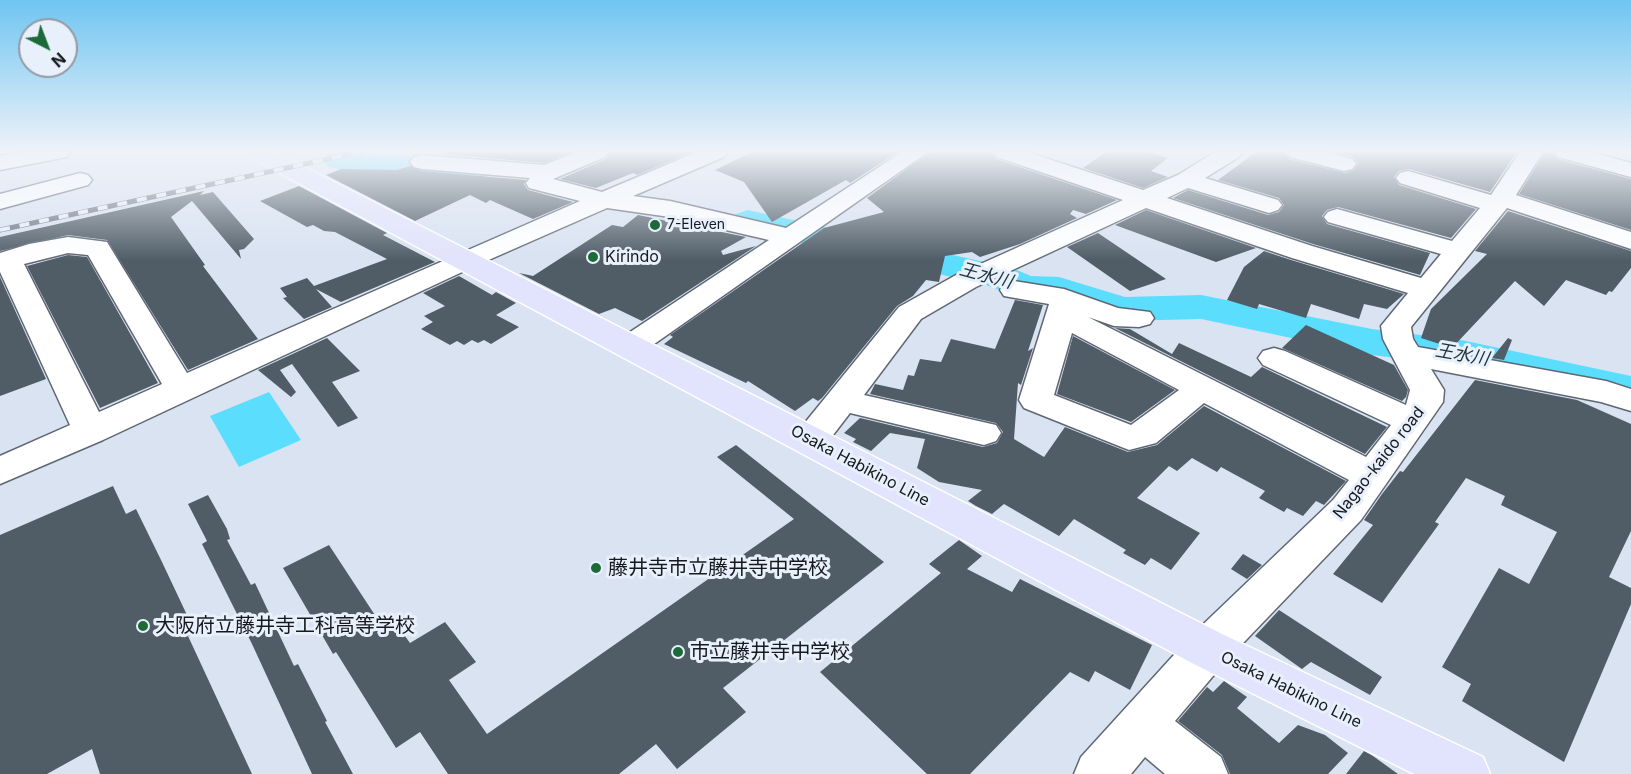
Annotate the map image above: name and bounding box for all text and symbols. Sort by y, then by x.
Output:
north arrow [18,18,78,78]
text: N [47,48,70,71]
place label: 7-Eleven [667,217,725,233]
marker: 7-Eleven [648,218,662,232]
place label: Kirindo [605,247,659,267]
marker: Kirindo [586,250,600,264]
water label: 王水川 [957,259,1015,293]
water label: 王水川 [1434,340,1490,370]
street label: Nagao-kaido road [1329,403,1429,523]
street label: Osaka Habikino Line [787,421,933,511]
place label: 藤井寺市立藤井寺中学校 [608,556,828,580]
marker: 藤井寺市立藤井寺中学校 [589,561,603,575]
place label: 大阪府立藤井寺工科高等学校 [155,614,415,638]
marker: 大阪府立藤井寺工科高等学校 [136,619,150,633]
place label: 市立藤井寺中学校 [690,640,850,664]
marker: 市立藤井寺中学校 [671,645,685,659]
street label: Osaka Habikino Line [1217,648,1365,732]

